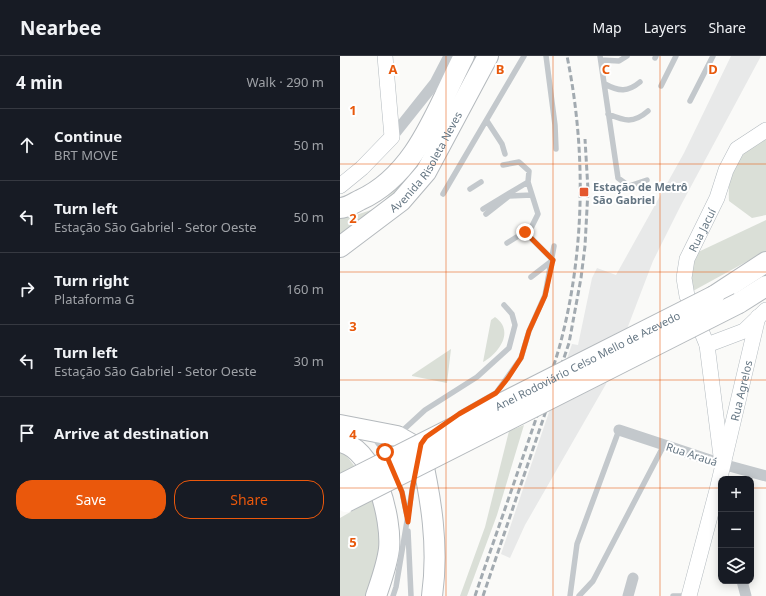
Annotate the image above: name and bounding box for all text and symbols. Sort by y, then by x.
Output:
text: Nearbee [20,15,101,41]
text: Map [593,18,622,37]
text: Layers [644,18,686,37]
text: Share [708,18,746,37]
text: A [389,60,398,78]
text: B [496,60,504,78]
text: C [602,60,610,78]
text: D [708,60,718,78]
text: 4 min [16,71,63,94]
text: Walk · 290 m [246,73,324,91]
text: 1 [349,101,357,119]
street label: Avenida Risoleta Neves [386,108,465,215]
text: Continue [54,126,122,146]
icon: ahead [16,134,38,156]
text: 50 m [294,136,324,154]
text: BRT MOVE [54,146,118,164]
place label: Estação de Metrô São Gabriel [593,179,688,207]
marker: Estação de Metrô São Gabriel [578,186,590,198]
text: Turn left [54,198,118,218]
street label: Rua Jacuí [684,204,719,254]
icon: left [16,206,38,228]
text: 50 m [294,208,324,226]
text: 2 [349,209,357,227]
text: Estação São Gabriel - Setor Oeste [54,218,257,236]
route end [516,223,534,241]
text: Turn right [54,270,129,290]
icon: right [16,278,38,300]
text: 160 m [286,280,324,298]
text: Plataforma G [54,290,135,308]
street label: Anel Rodoviário Celso Mello de Azevedo [492,307,683,413]
text: 3 [349,317,357,335]
text: Turn left [54,342,118,362]
icon: left [16,350,38,372]
text: 30 m [294,352,324,370]
street label: Rua Agrelos [726,359,755,422]
text: Estação São Gabriel - Setor Oeste [54,362,257,380]
icon: arrive [16,422,38,444]
text: Arrive at destination [54,423,209,443]
text: 4 [349,425,357,443]
street label: Rua Arauá [664,439,720,469]
route start [376,443,394,461]
map controls [718,476,754,584]
button: + [718,476,754,512]
button: Save [16,480,166,519]
button: Share [174,480,324,519]
button: − [718,512,754,548]
text: 5 [349,533,357,551]
button: layers [718,548,754,584]

